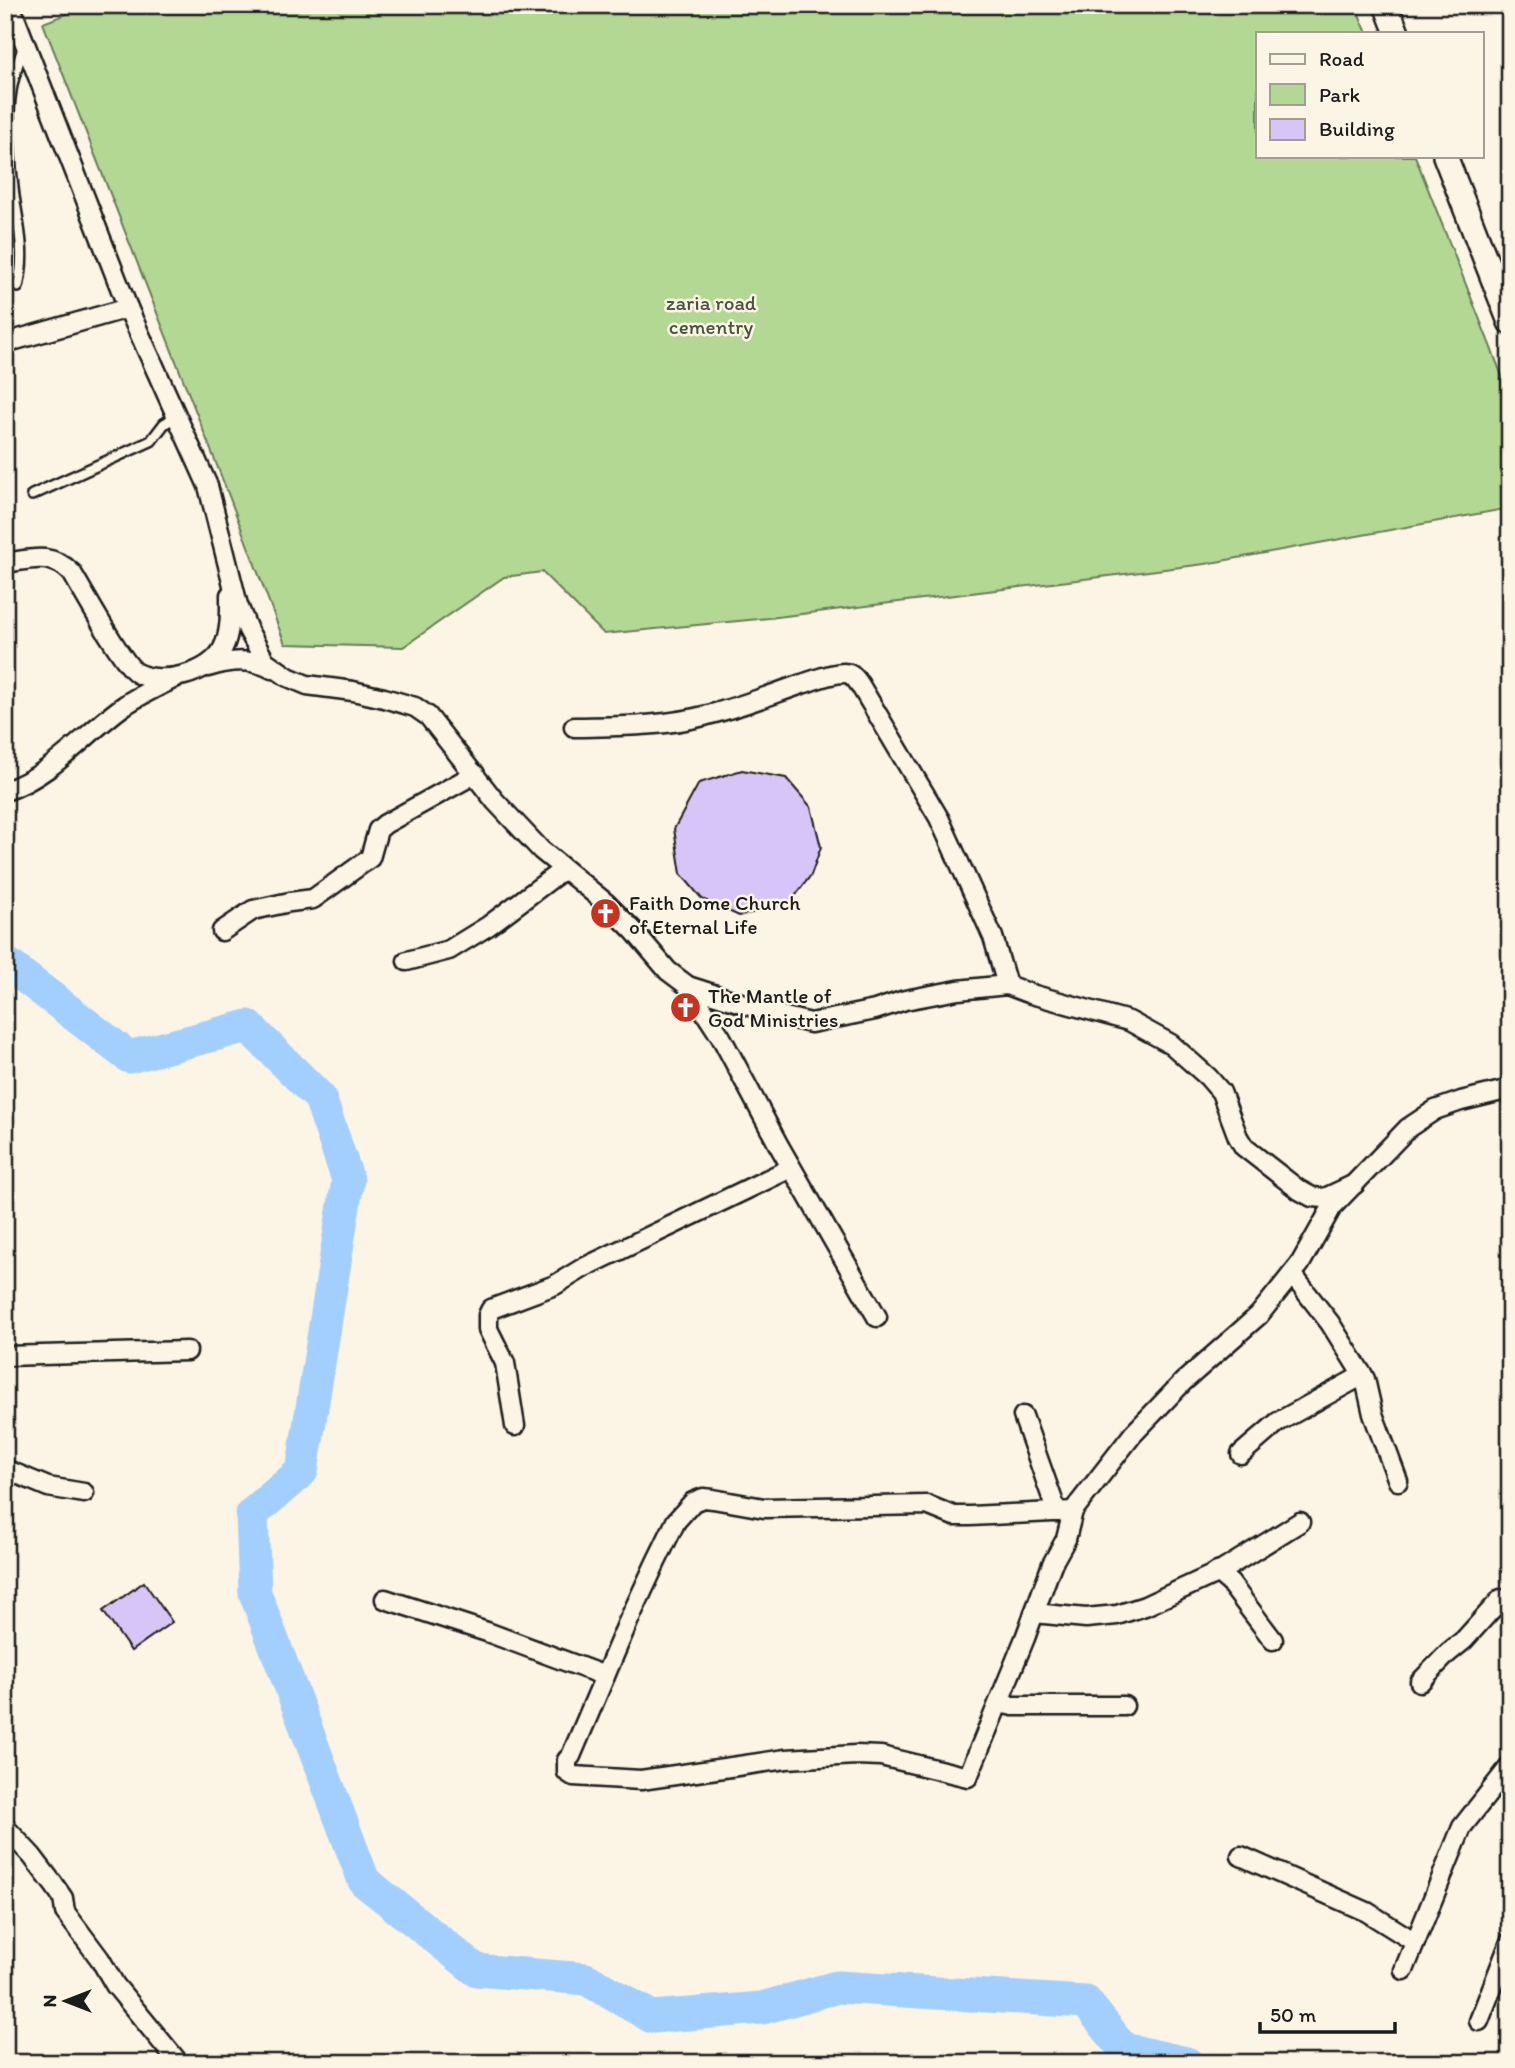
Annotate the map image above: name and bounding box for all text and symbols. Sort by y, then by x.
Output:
legend [1256,32,1484,158]
text: Road [1319,46,1365,71]
text: Park [1319,82,1361,107]
text: Building [1319,116,1395,141]
park label: zaria road cementry [666,290,757,339]
place label: Faith Dome Church of Eternal Life [629,890,801,939]
church icon: Faith Dome Church of Eternal Life [589,897,623,931]
place label: The Mantle of God Ministries [708,983,838,1032]
church icon: The Mantle of God Ministries [668,990,702,1024]
north arrow [32,1966,102,2036]
scale bar [1260,1991,1394,2035]
text: N [38,1995,61,2007]
text: 50 m [1270,2002,1317,2027]

